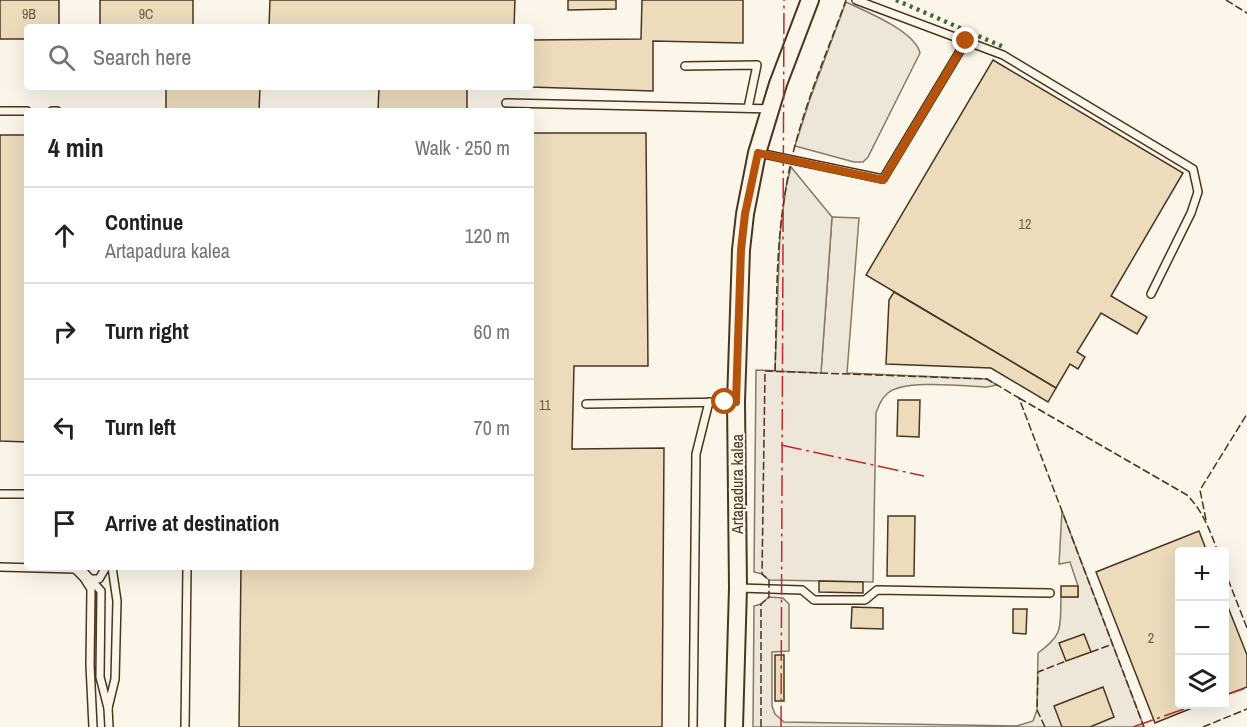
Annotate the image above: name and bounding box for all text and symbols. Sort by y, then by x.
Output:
house number: 9B [22,5,36,23]
house number: 9C [139,5,153,23]
search box [24,24,534,90]
route end [952,27,978,53]
icon: search [45,41,78,74]
text: Search here [93,42,191,72]
text: 4 min [48,130,104,165]
text: Walk · 250 m [415,134,510,161]
text: Continue [105,207,183,237]
house number: 12 [1019,215,1031,233]
icon: ahead [48,219,81,252]
text: 120 m [464,222,510,249]
text: Artapadura kalea [105,237,230,264]
icon: right [48,315,81,348]
text: Turn right [105,316,189,346]
text: 60 m [474,318,510,345]
route start [711,388,737,414]
house number: 11 [539,396,552,414]
icon: left [48,411,81,444]
text: Turn left [105,412,176,442]
text: 70 m [474,414,510,441]
street label: Artapadura kalea [726,433,748,535]
icon: arrive [48,507,81,540]
text: Arrive at destination [105,508,279,538]
map controls [1175,547,1229,709]
button: + [1175,547,1229,601]
button: − [1175,601,1229,655]
house number: 2 [1148,629,1154,647]
button: layers [1175,655,1229,709]

